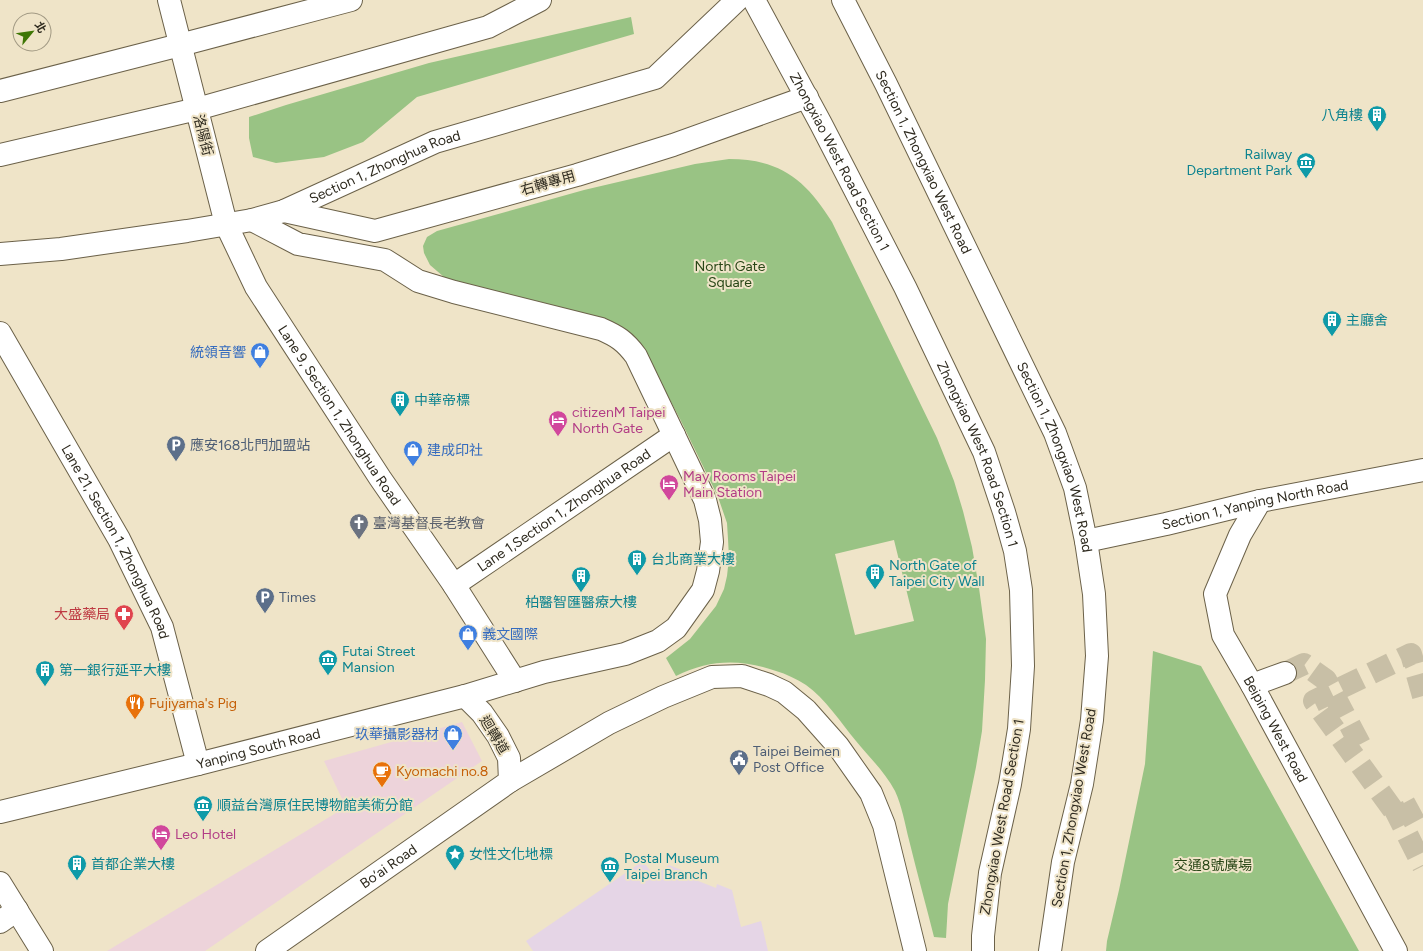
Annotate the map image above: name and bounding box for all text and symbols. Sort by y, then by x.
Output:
north arrow [12,12,52,52]
text: 北 [32,19,49,35]
street label: Section 1, Zhongxiao West Road [872,67,975,257]
street label: Zhongxiao West Road Section 1 [786,70,893,254]
building icon: 八角樓 [1366,104,1388,132]
place label: 八角樓 [1321,107,1363,124]
street label: 洛陽街 [190,113,216,157]
street label: Section 1, Zhonghua Road [306,127,463,207]
place label: Railway Department Park [1187,146,1293,179]
museum icon: Railway Department Park [1295,151,1317,179]
street label: 右轉專用 [519,167,577,199]
park label: North Gate Square [695,258,766,291]
building icon: 主廳舍 [1321,309,1343,337]
place label: 主廳舍 [1346,312,1388,329]
street label: Lane 9, Section 1, Zhonghua Road [275,322,405,508]
shop icon: 統領音響 [249,341,271,369]
place label: 統領音響 [190,344,246,361]
street label: Zhongxiao West Road Section 1 [933,358,1022,549]
street label: Section 1, Zhongxiao West Road [1013,359,1096,553]
building icon: 中華帝標 [389,389,411,417]
place label: 中華帝標 [414,392,470,409]
place label: citizenM Taipei North Gate [572,404,665,437]
hotel icon: citizenM Taipei North Gate [547,409,569,437]
parking icon: 應安168北門加盟站 [165,434,187,462]
place label: 應安168北門加盟站 [190,437,310,454]
shop icon: 建成印社 [402,439,424,467]
street label: Lane 21, Section 1, Zhonghua Road [58,442,173,641]
place label: 建成印社 [427,442,483,459]
street label: Lane 1,Section 1, Zhonghua Road [474,445,654,575]
place label: May Rooms Taipei Main Station [683,468,796,501]
hotel icon: May Rooms Taipei Main Station [658,473,680,501]
street label: Section 1, Yanping North Road [1160,476,1350,533]
church icon: 臺灣基督長老教會 [348,512,370,540]
place label: 臺灣基督長老教會 [373,515,485,532]
building icon: 台北商業大樓 [626,548,648,576]
place label: 台北商業大樓 [651,551,735,568]
place label: North Gate of Taipei City Wall [889,557,985,590]
building icon: North Gate of Taipei City Wall [864,562,886,590]
building icon: 柏醫智匯醫療大樓 [570,565,592,593]
parking icon: Times [254,586,276,614]
place label: Times [279,589,316,606]
place label: 柏醫智匯醫療大樓 [525,594,637,611]
pharmacy icon: 大盛藥局 [113,603,135,631]
place label: 大盛藥局 [54,606,110,623]
shop icon: 義文國際 [457,623,479,651]
place label: 義文國際 [482,626,538,643]
place label: Futai Street Mansion [342,643,416,676]
museum icon: Futai Street Mansion [317,648,339,676]
building icon: 第一銀行延平大樓 [34,659,56,687]
place label: 第一銀行延平大樓 [59,662,171,679]
street label: Beiping West Road [1240,673,1311,785]
restaurant icon: Fujiyama's Pig [124,692,146,720]
place label: Fujiyama's Pig [149,695,237,712]
street label: Section 1, Zhongxiao West Road [1048,707,1100,909]
street label: 迴轉道 [476,713,512,757]
street label: Zhongxiao West Road Section 1 [976,718,1028,916]
shop icon: 玖華攝影器材 [442,723,464,751]
street label: Yanping South Road [195,725,322,773]
place label: 玖華攝影器材 [355,726,439,743]
place label: Taipei Beimen Post Office [753,743,840,776]
public building icon: Taipei Beimen Post Office [728,748,750,776]
cafe icon: Kyomachi no.8 [371,760,393,788]
place label: Kyomachi no.8 [396,763,488,780]
museum icon: 順益台灣原住民博物館美術分館 [192,794,214,822]
place label: 順益台灣原住民博物館美術分館 [217,797,413,814]
hotel icon: Leo Hotel [150,823,172,851]
place label: Leo Hotel [175,826,236,843]
street label: Bo’ai Road [357,840,420,892]
place icon: 女性文化地標 [444,843,466,871]
place label: 女性文化地標 [469,846,553,863]
place label: Postal Museum Taipei Branch [624,850,719,883]
building icon: 首都企業大樓 [66,853,88,881]
museum icon: Postal Museum Taipei Branch [599,855,621,883]
place label: 首都企業大樓 [91,856,175,873]
park label: 交通8號廣場 [1174,857,1252,874]

